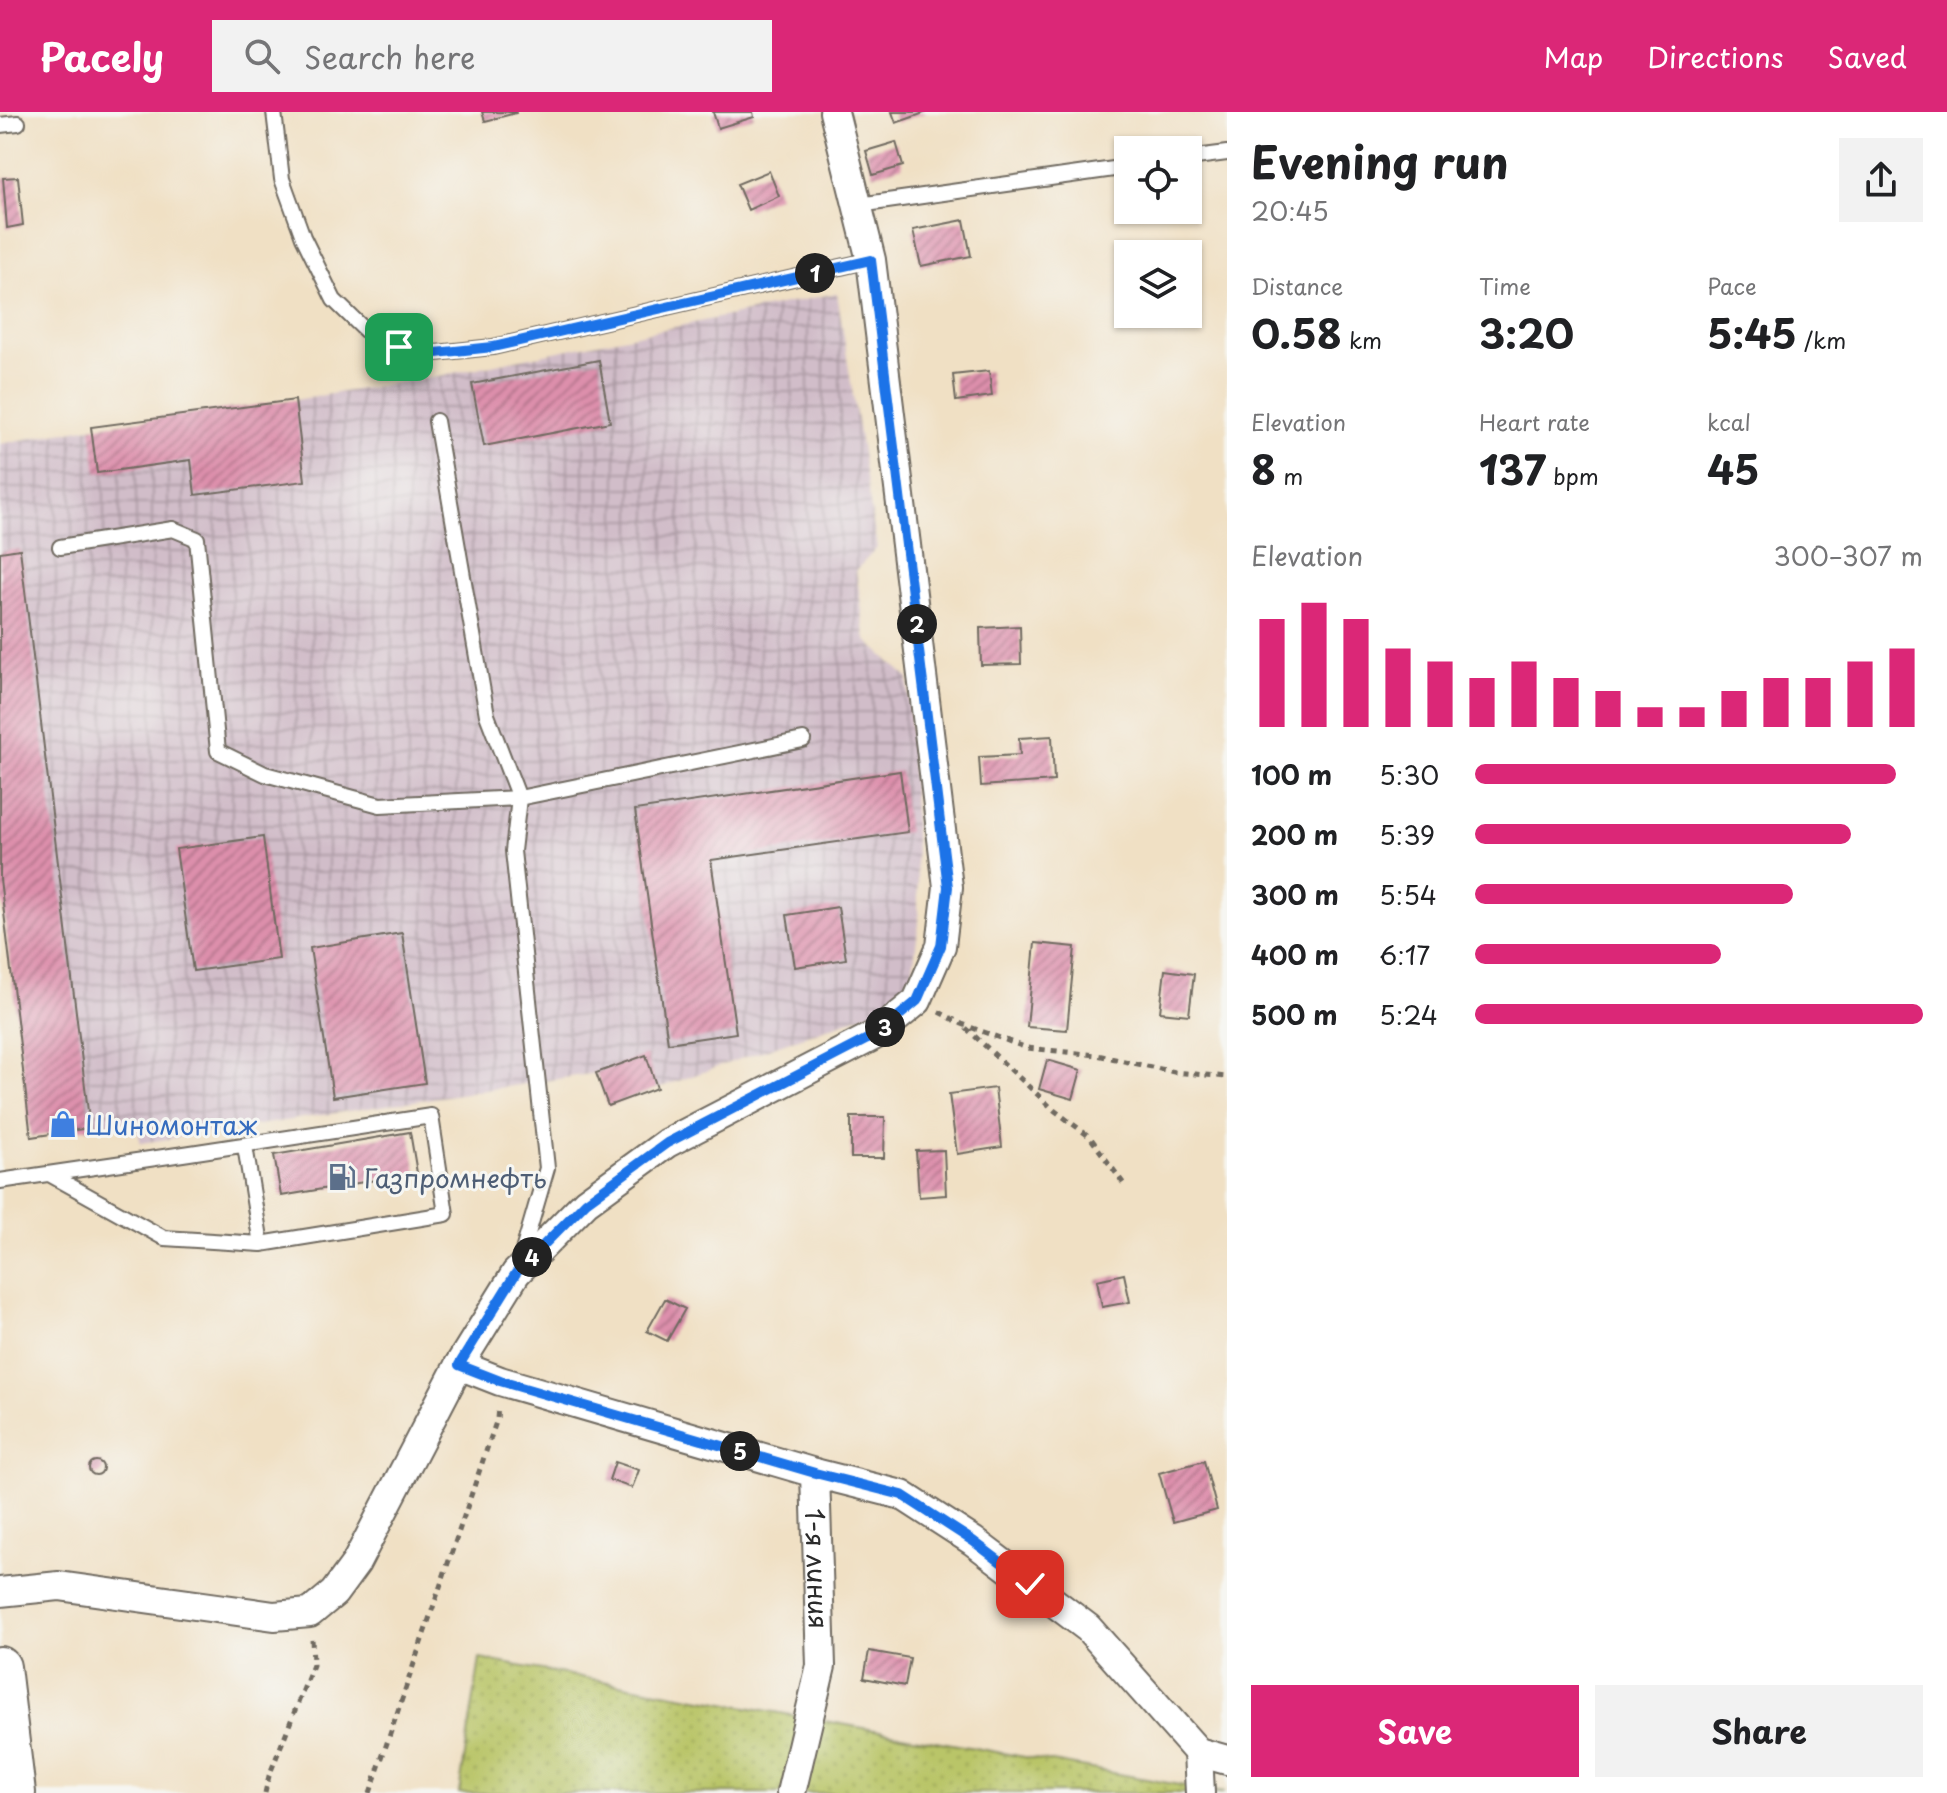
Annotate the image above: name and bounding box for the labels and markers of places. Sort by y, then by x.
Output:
pin: 1 [795,253,835,293]
pin [365,313,433,381]
pin: 2 [897,604,937,644]
pin: 3 [865,1007,905,1047]
place label: Шиномонтаж [85,1105,257,1144]
shop icon: Шиномонтаж [48,1109,78,1139]
place label: Газпромнефть [364,1158,547,1197]
fuel station icon: Газпромнефть [327,1162,357,1192]
pin: 4 [512,1237,552,1277]
pin: 5 [720,1431,760,1471]
pin [996,1550,1064,1618]

